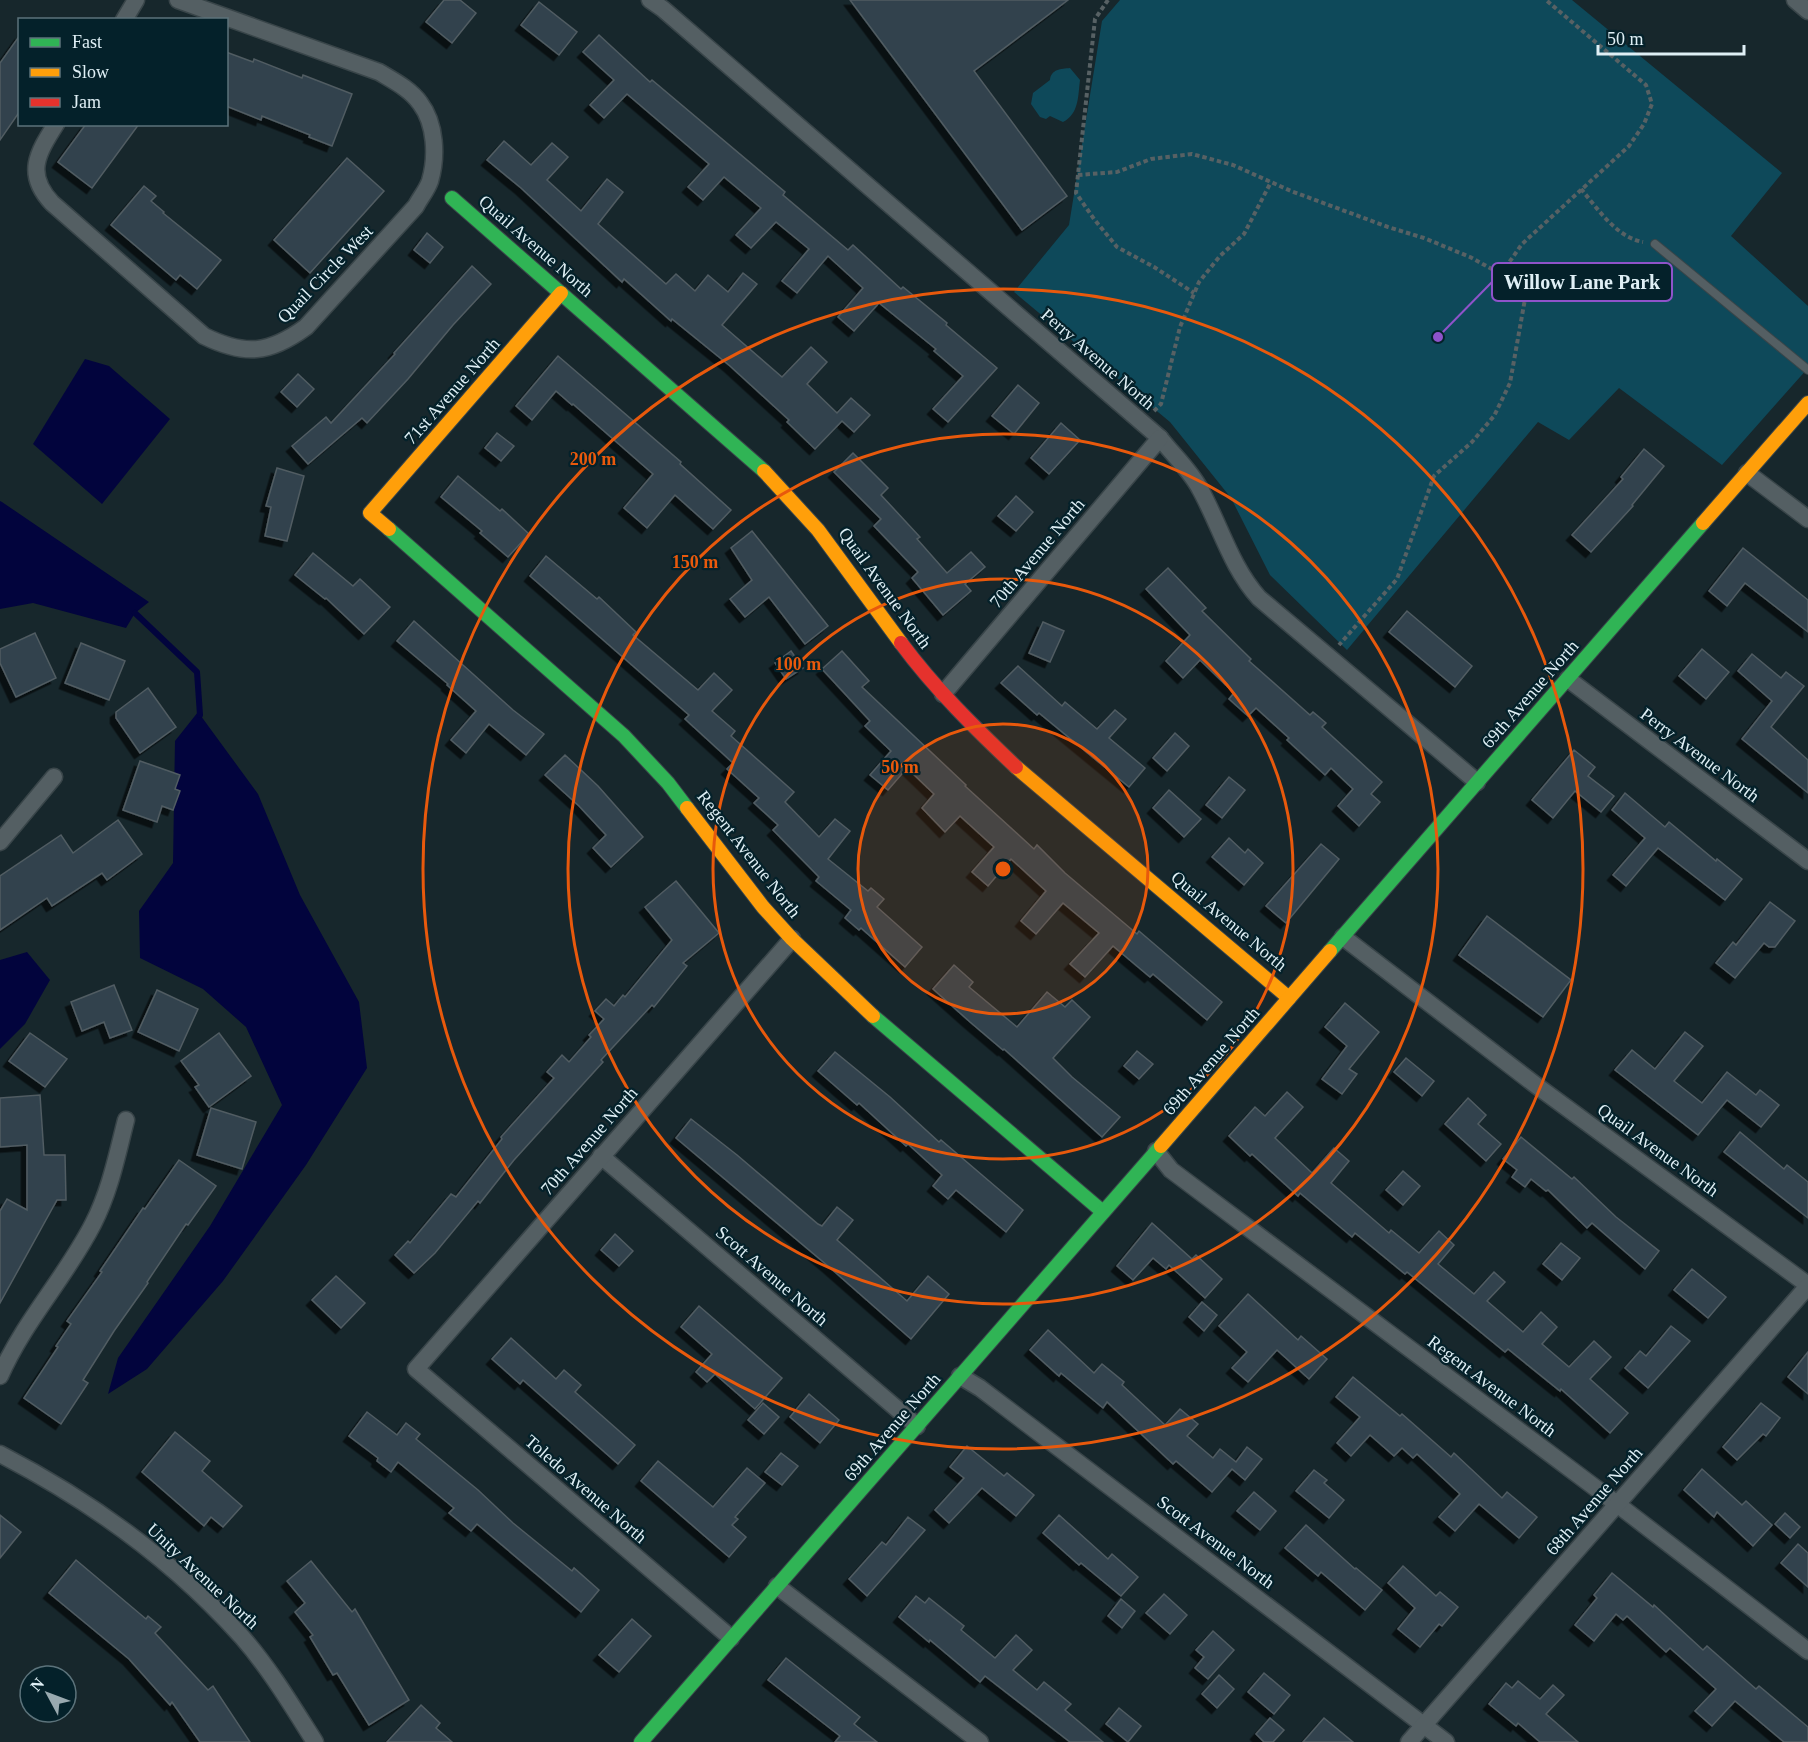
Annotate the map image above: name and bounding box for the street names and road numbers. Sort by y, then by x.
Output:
street label: Quail Avenue North [475,191,597,301]
street label: Quail Circle West [273,221,377,327]
street label: Perry Avenue North [1037,304,1159,414]
street label: 71st Avenue North [400,334,504,448]
street label: 70th Avenue North [985,494,1089,612]
street label: Quail Avenue North [834,524,936,652]
street label: 69th Avenue North [1478,636,1582,752]
street label: Perry Avenue North [1637,704,1763,806]
street label: Regent Avenue North [693,787,805,921]
street label: Quail Avenue North [1167,867,1291,975]
street label: 69th Avenue North [1159,1003,1263,1119]
street label: 70th Avenue North [537,1083,641,1199]
street label: Quail Avenue North [1594,1099,1722,1201]
street label: Scott Avenue North [712,1222,832,1330]
street label: Regent Avenue North [1424,1331,1560,1441]
street label: 69th Avenue North [840,1369,944,1485]
street label: Toledo Avenue North [521,1431,651,1547]
street label: 68th Avenue North [1542,1443,1646,1559]
street label: Scott Avenue North [1153,1491,1279,1593]
street label: Unity Avenue North [143,1519,263,1633]

